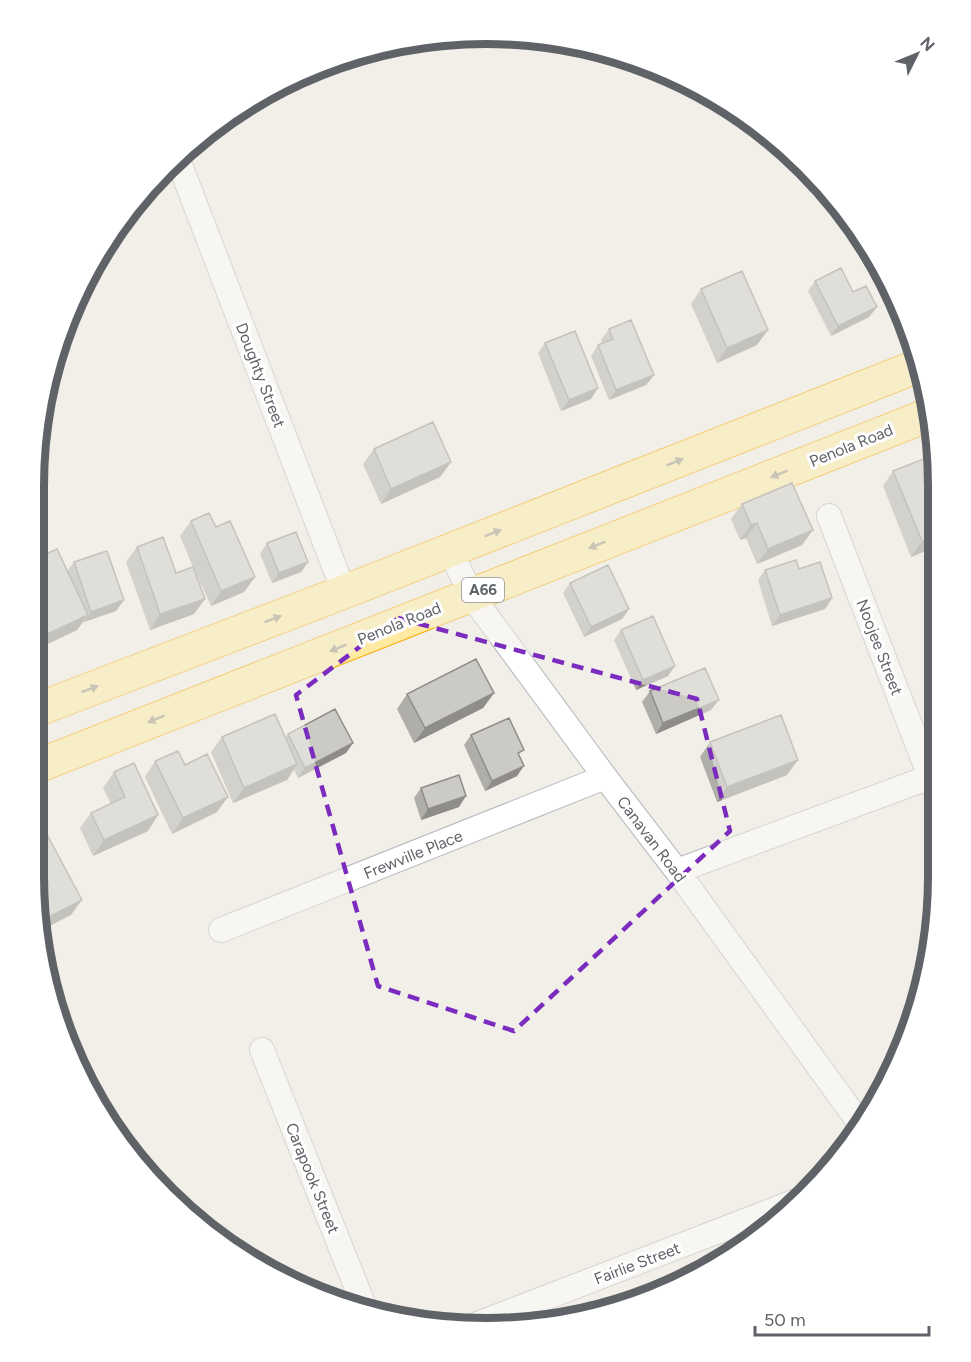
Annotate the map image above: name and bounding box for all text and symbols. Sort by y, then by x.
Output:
north arrow [887,24,947,84]
text: N [916,33,939,55]
street label: Doughty Street [232,320,289,430]
street label: Penola Road [807,420,896,471]
one-way arrow [666,456,684,466]
one-way arrow [769,469,787,479]
one-way arrow [485,528,503,538]
one-way arrow [588,541,606,550]
road number: A66 [462,578,504,602]
street label: Noojee Street [852,596,907,698]
street label: Penola Road [355,598,444,649]
one-way arrow [264,614,282,624]
one-way arrow [328,643,346,653]
one-way arrow [82,684,100,694]
one-way arrow [147,714,165,724]
street label: Canavan Road [613,793,690,886]
street label: Frewville Place [361,826,466,883]
street label: Carapook Street [282,1120,343,1236]
street label: Fairlie Street [591,1238,683,1289]
scale bar [755,1299,929,1337]
text: 50 m [764,1309,806,1331]

